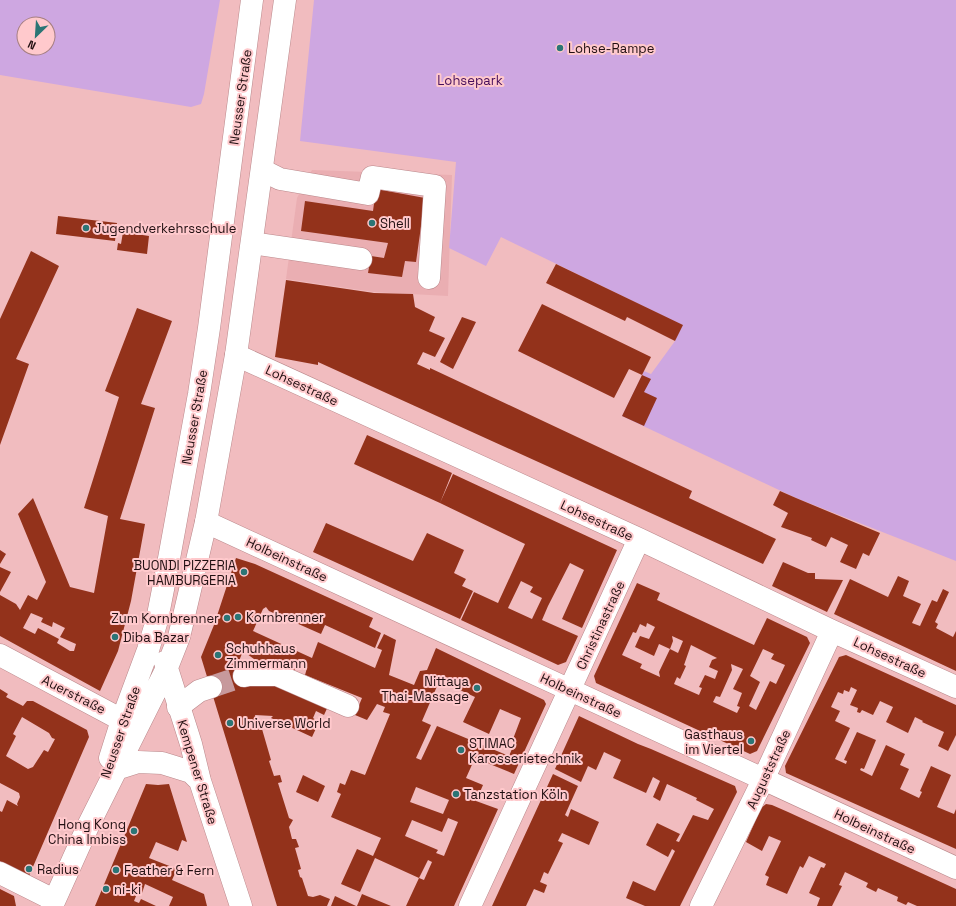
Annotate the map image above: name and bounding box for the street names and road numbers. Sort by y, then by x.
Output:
street label: Neusser Straße [225,48,256,146]
street label: Lohsestraße [263,361,341,410]
street label: Neusser Straße [178,368,211,466]
street label: Lohsestraße [558,496,636,545]
street label: Holbeinstraße [243,533,330,586]
street label: Christinastraße [572,578,629,672]
street label: Lohsestraße [851,633,929,682]
street label: Holbeinstraße [537,669,624,722]
street label: Auerstraße [39,671,109,718]
street label: Neusser Straße [97,684,144,780]
street label: Kempener Straße [174,718,222,827]
street label: Auguststraße [743,727,794,812]
street label: Holbeinstraße [831,805,918,858]

